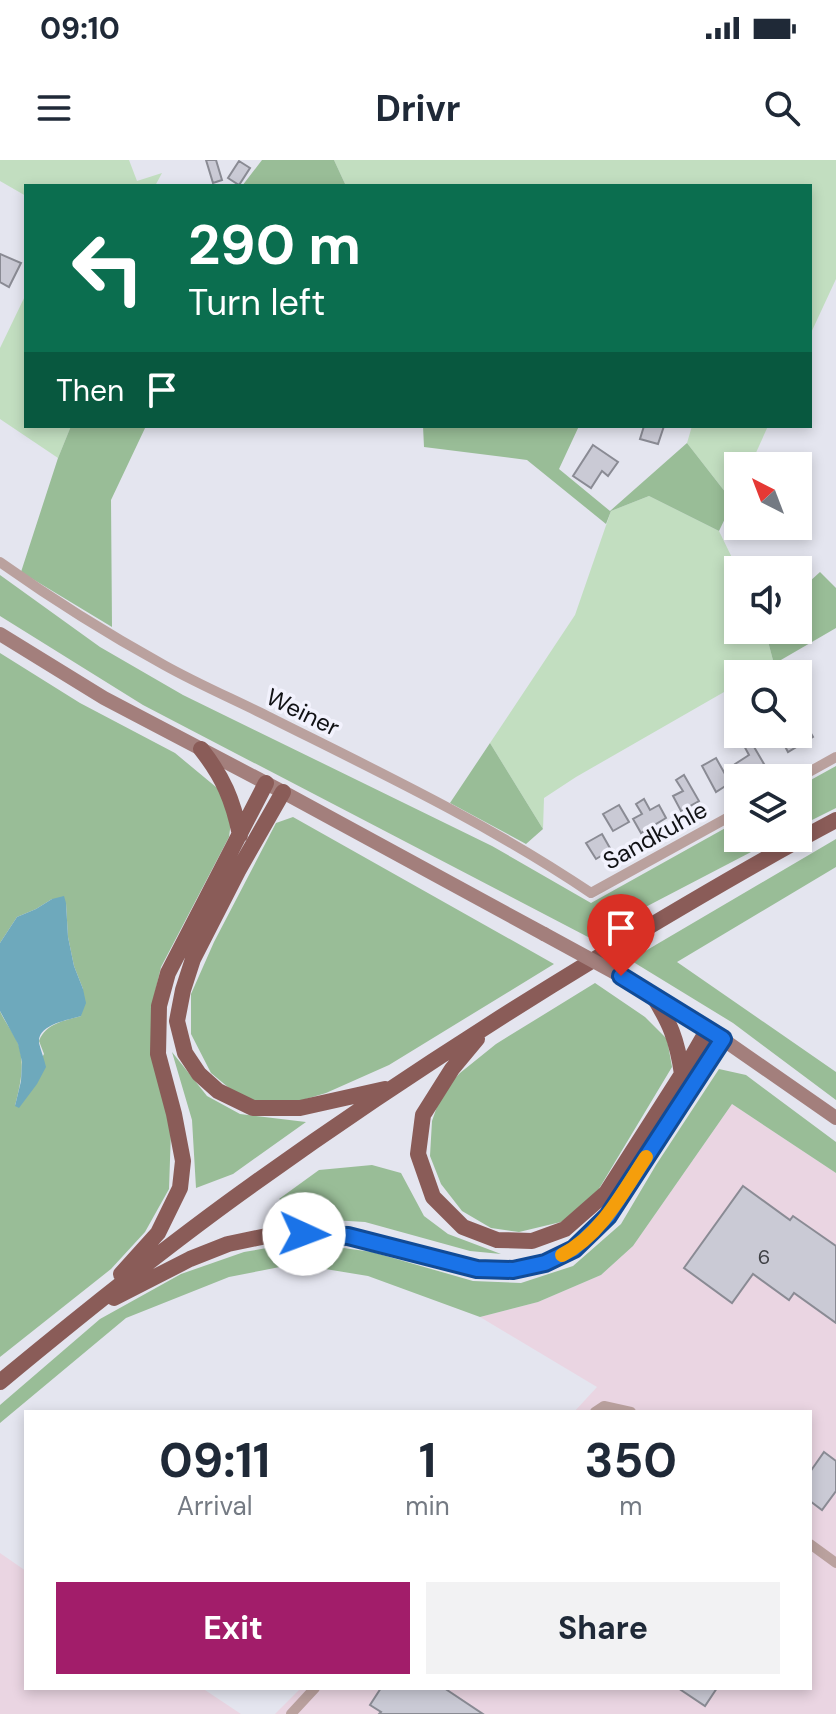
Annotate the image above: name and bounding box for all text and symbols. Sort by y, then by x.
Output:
text: 09:10 [40,9,120,48]
text: Drivr [375,85,461,132]
icon: menu [32,86,76,130]
icon: search [760,86,804,130]
text: 290 m [188,208,361,281]
icon: left [56,216,160,320]
text: Turn left [188,279,325,326]
icon: arrive [140,368,184,412]
text: Then [56,371,124,410]
north arrow [724,452,812,540]
map controls [724,452,812,852]
button: sound [724,556,812,644]
button: search [724,660,812,748]
street label: Weiner [261,681,345,743]
button: layers [724,764,812,852]
street label: Sandkuhle [597,794,713,876]
pin [587,894,655,976]
icon: arrive [599,906,643,950]
position arrow [262,1192,346,1276]
house number: 6 [758,1244,770,1270]
text: 09:11 [159,1429,270,1492]
text: 1 [419,1429,436,1492]
text: 350 [584,1429,677,1492]
text: Arrival [177,1489,252,1523]
text: min [405,1489,450,1523]
text: m [619,1489,642,1523]
button: Exit [56,1582,410,1674]
button: Share [426,1582,780,1674]

